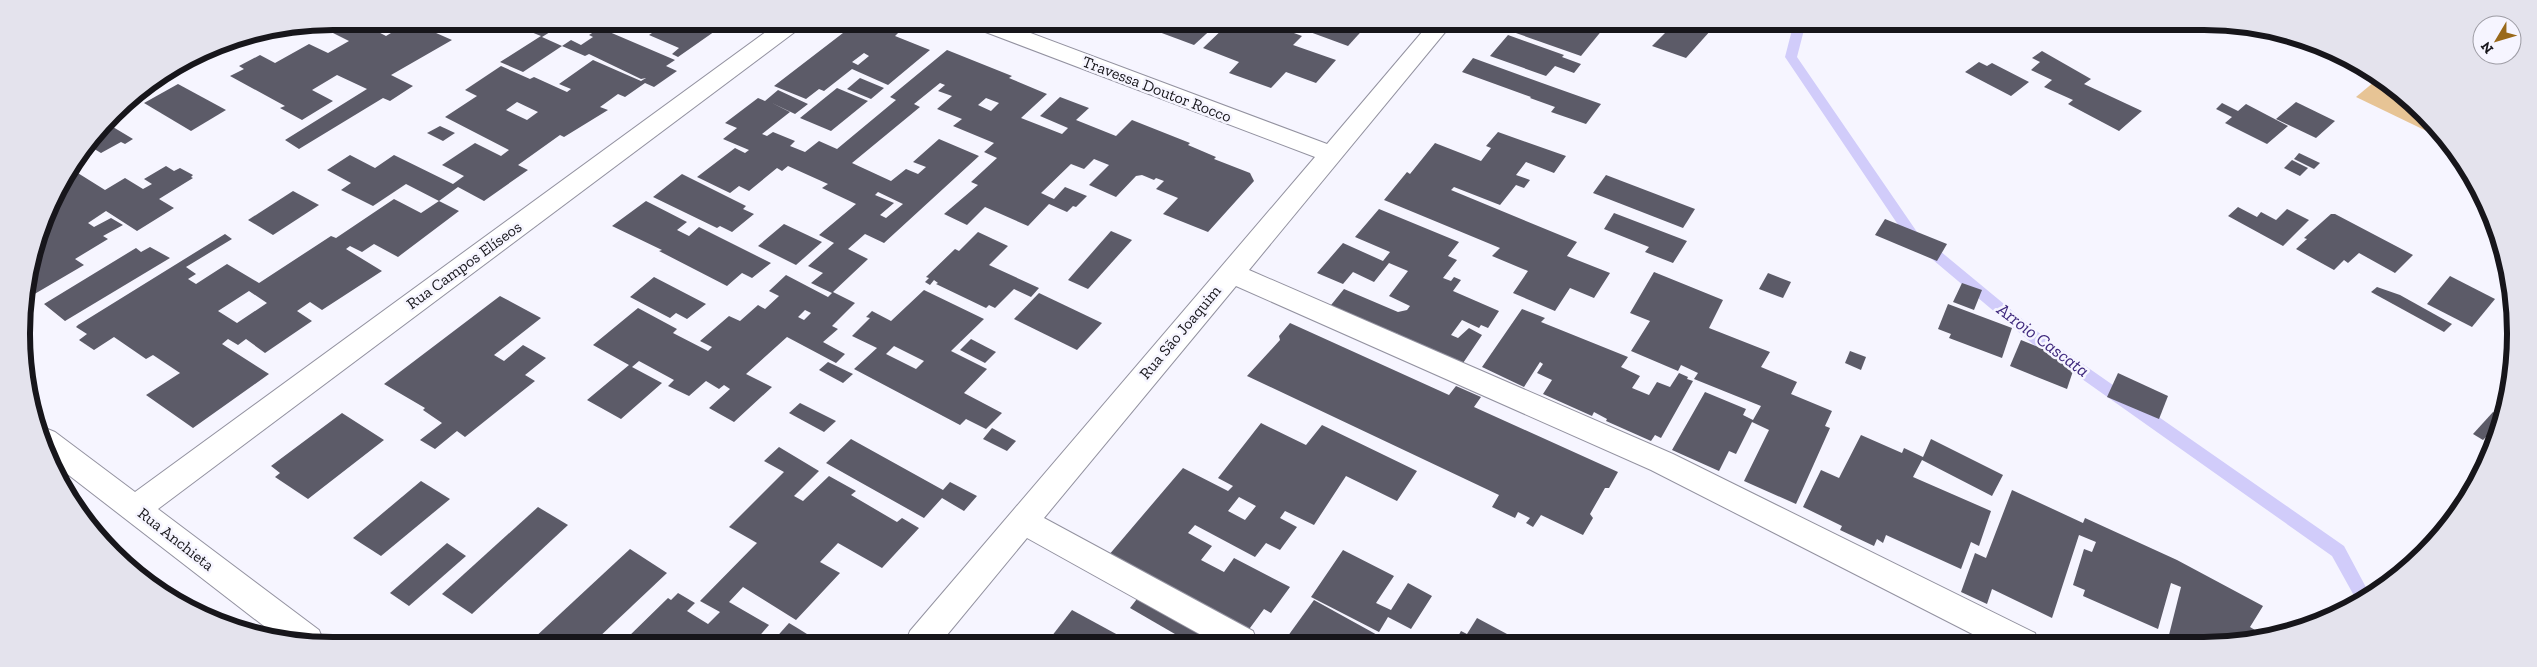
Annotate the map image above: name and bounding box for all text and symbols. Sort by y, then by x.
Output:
north arrow [2472,15,2522,65]
text: N [2477,38,2497,57]
street label: Travessa Doutor Rocco [1080,52,1234,126]
street label: Rua Campos Elíseos [403,217,525,313]
street label: Rua São Joaquim [1135,281,1225,383]
water label: Arroio Cascata [1992,298,2093,382]
street label: Rua Anchieta [134,503,218,575]

